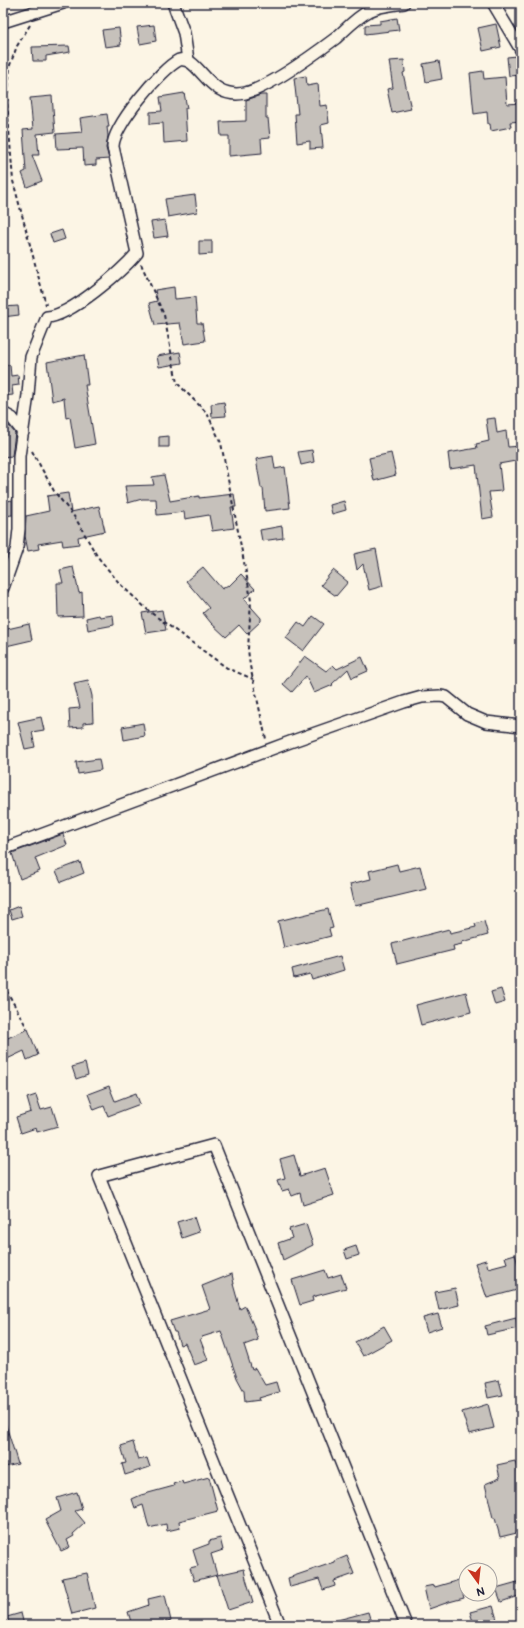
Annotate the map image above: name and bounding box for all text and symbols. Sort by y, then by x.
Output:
north arrow [458,1562,498,1602]
text: N [475,1584,486,1599]

